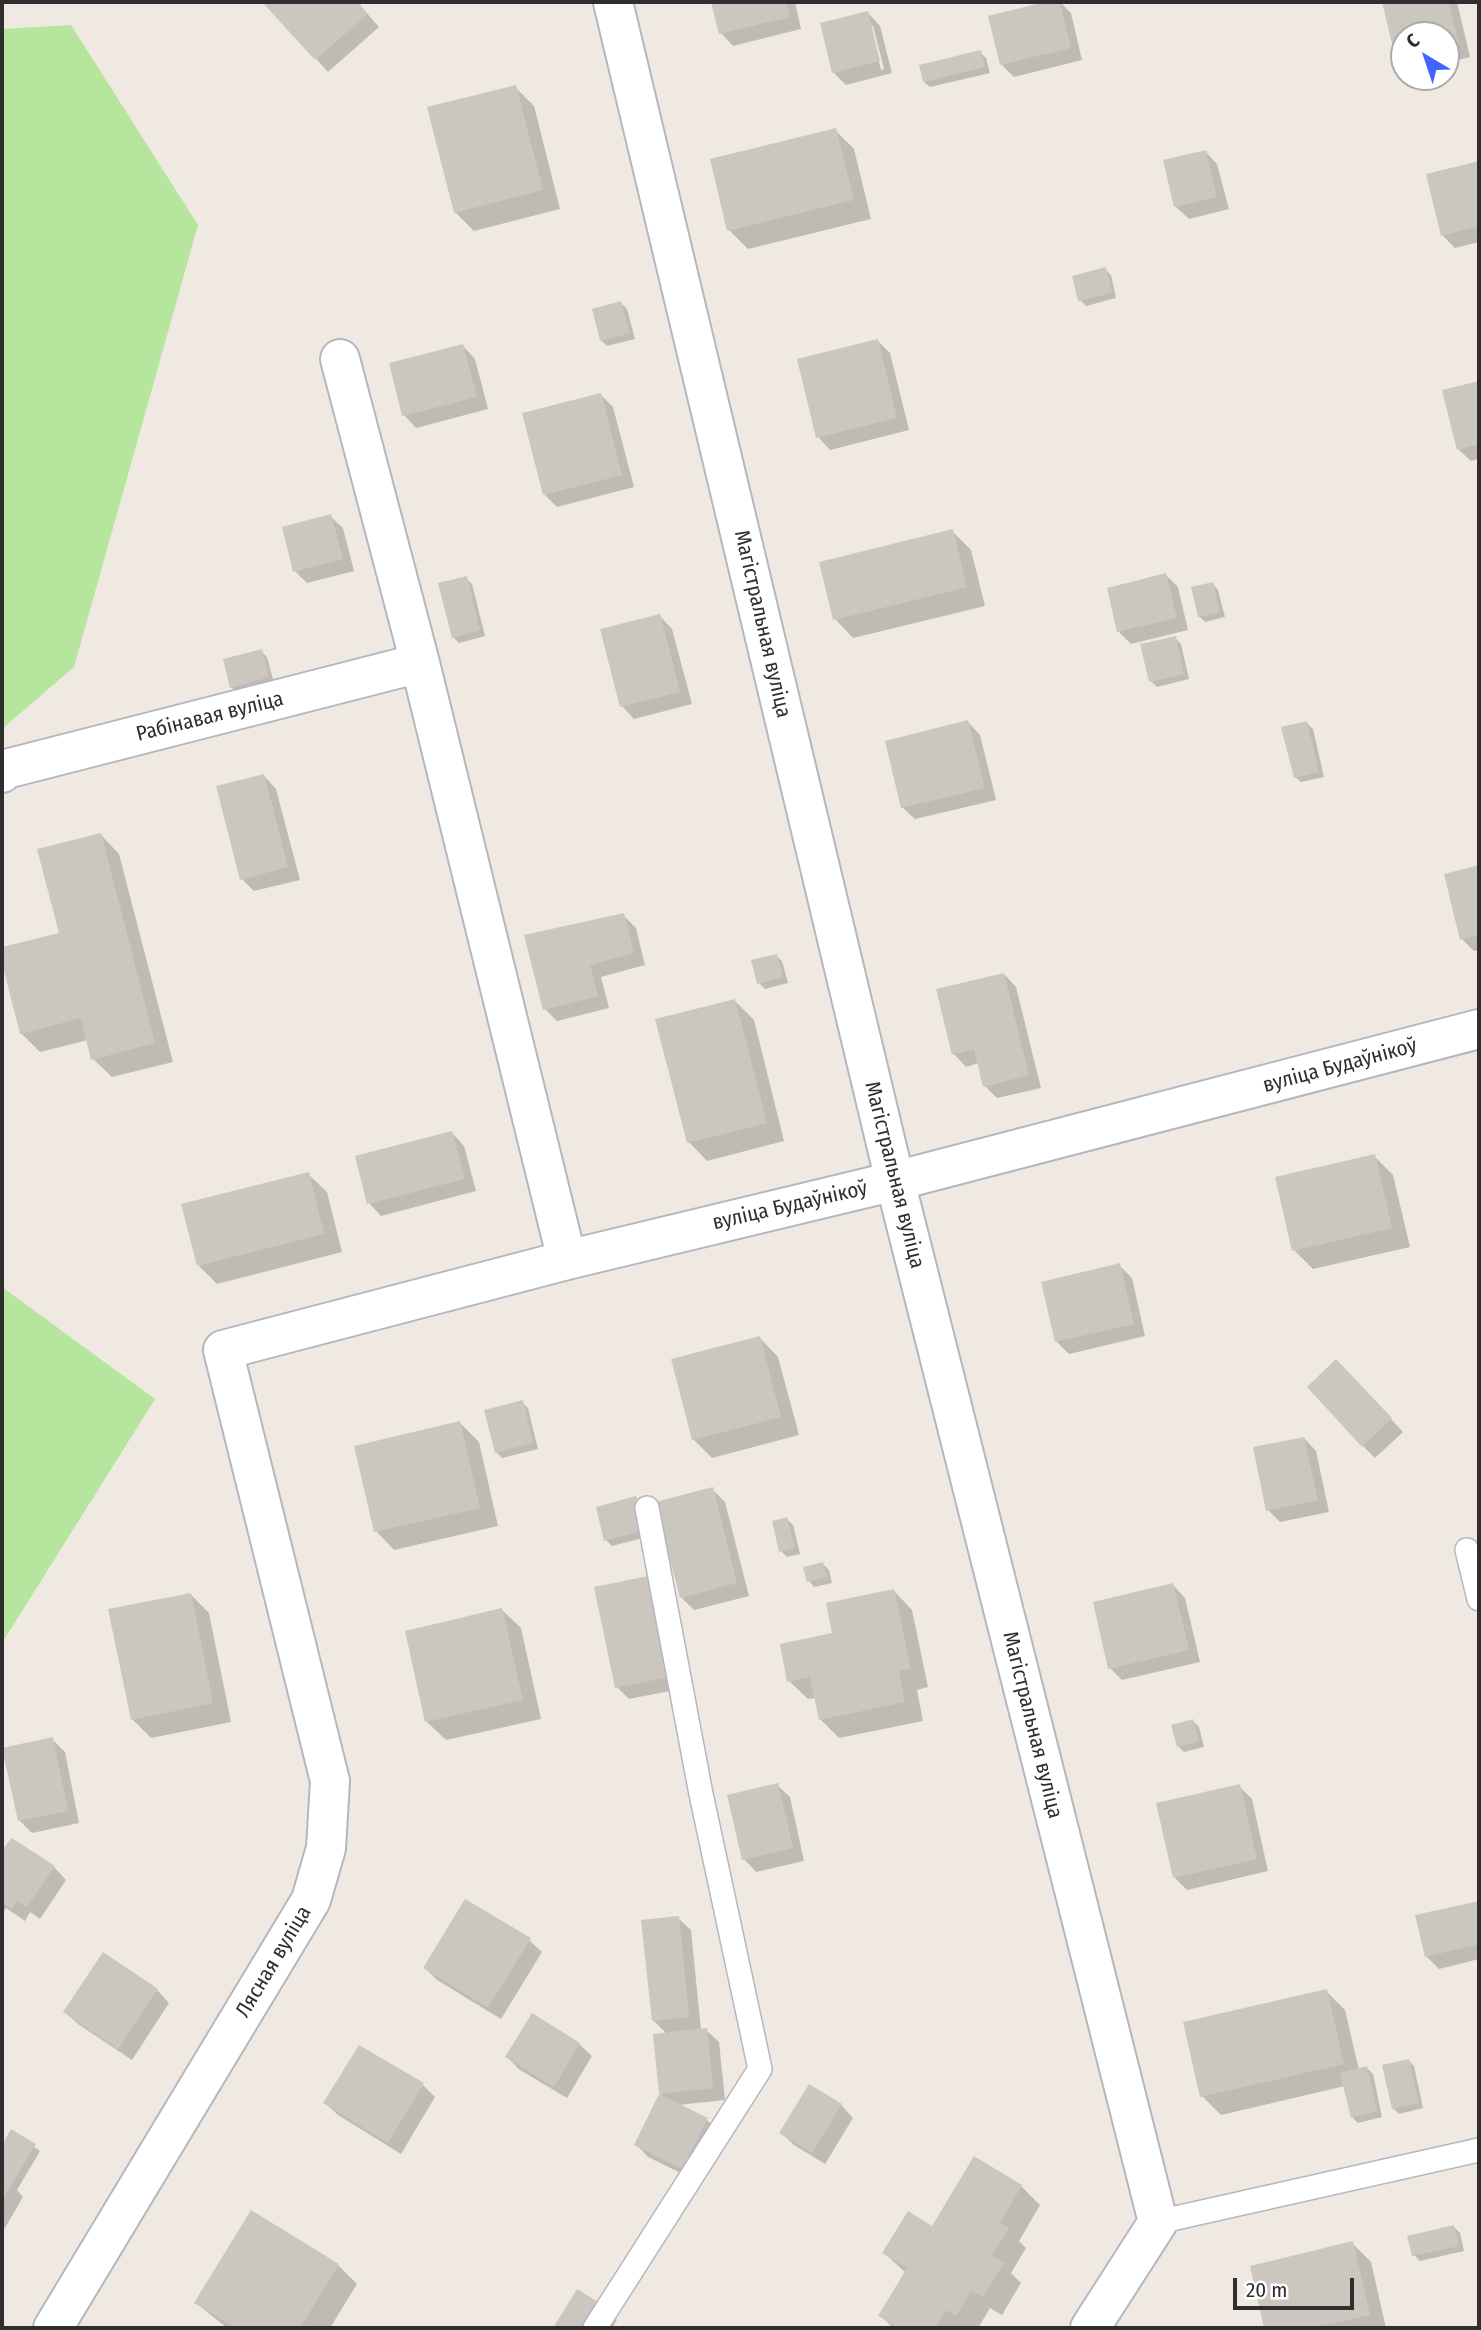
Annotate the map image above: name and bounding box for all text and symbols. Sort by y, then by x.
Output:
north arrow [1390,21,1460,91]
text: С [1402,29,1424,53]
street label: Магістральная вуліца [728,528,796,720]
street label: Рабінавая вуліца [134,687,286,747]
street label: вуліца Будаўнікоў [1260,1033,1420,1099]
street label: Магістральная вуліца [859,1079,929,1271]
street label: вуліца Будаўнікоў [710,1176,870,1236]
street label: Магістральная вуліца [997,1629,1067,1821]
street label: Лясная вуліца [231,1902,317,2022]
scale bar [1236,2264,1357,2308]
text: 20 m [1246,2277,1287,2303]

